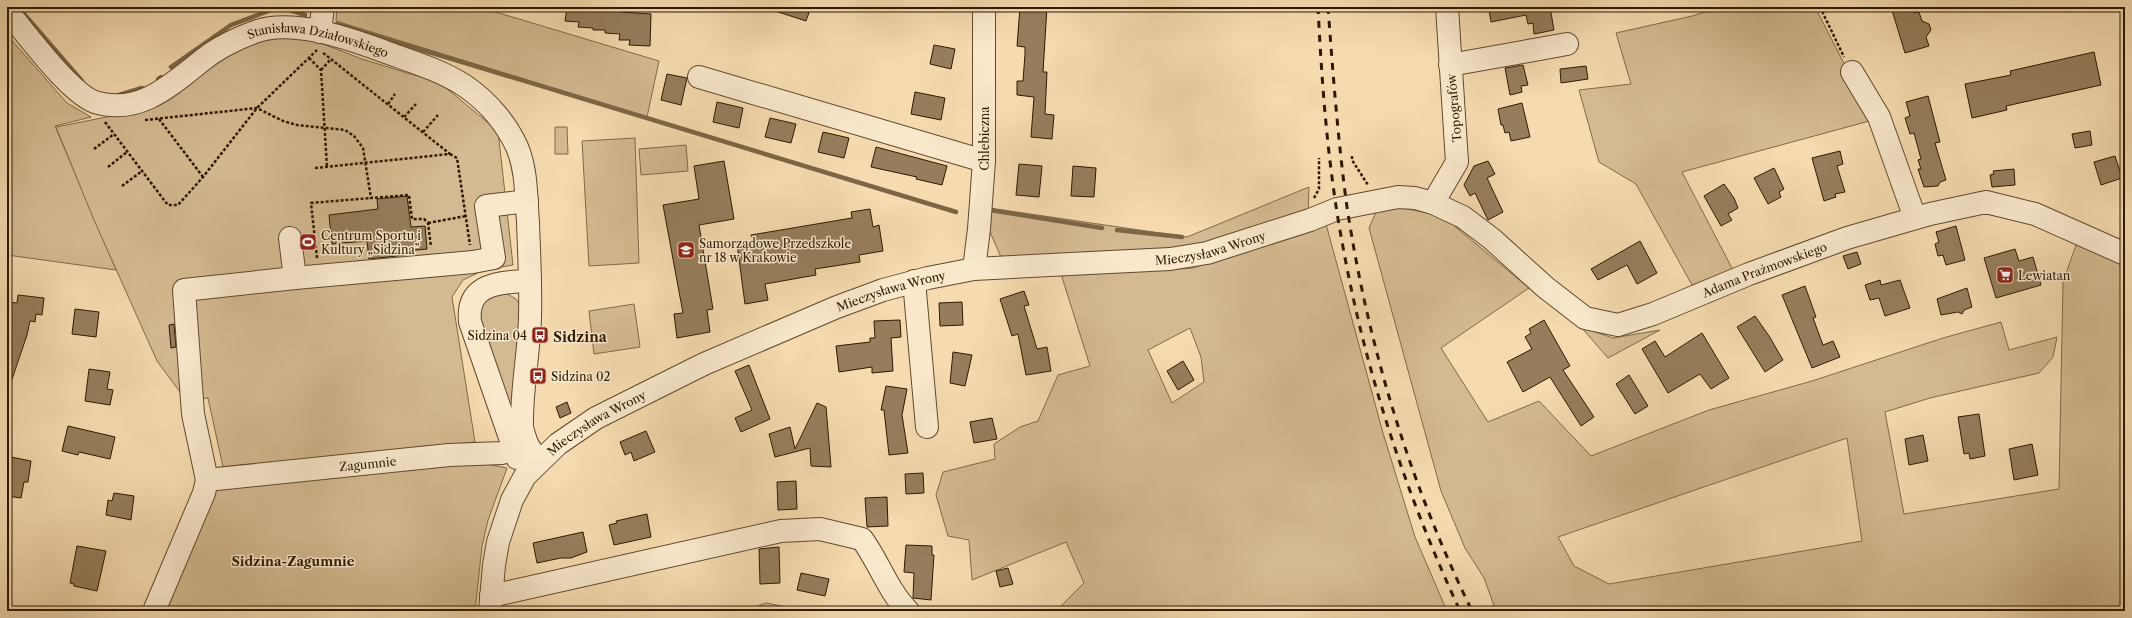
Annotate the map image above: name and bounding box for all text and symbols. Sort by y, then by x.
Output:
street label: Stanisława Działowskiego [245,20,391,60]
street label: Topografów [1443,72,1464,143]
street label: Chlebiczna [976,106,992,171]
street label: Mieczysława Wrony [1155,227,1268,267]
place label: Centrum Sportu i Kultury „Sidzina” [321,228,421,257]
sports icon: Centrum Sportu i Kultury „Sidzina” [298,232,318,252]
place label: Samorządowe Przedszkole nr 18 w Krakowie [699,236,851,265]
street label: Adama Prażmowskiego [1699,239,1829,301]
school or university icon: Samorządowe Przedszkole nr 18 w Krakowie [676,240,696,260]
supermarket icon: Lewiatan [1995,265,2015,285]
street label: Mieczysława Wrony [834,267,947,314]
place label: Lewiatan [2018,268,2071,283]
bus stop icon: Sidzina 04 [530,325,550,345]
place label: Sidzina 04 [468,328,527,343]
district label: Sidzina [553,328,608,346]
bus stop icon: Sidzina 02 [528,366,548,386]
place label: Sidzina 02 [551,369,610,384]
street label: Mieczysława Wrony [544,387,648,458]
street label: Zagumnie [338,453,397,474]
district label: Sidzina-Zagumnie [232,553,355,569]

